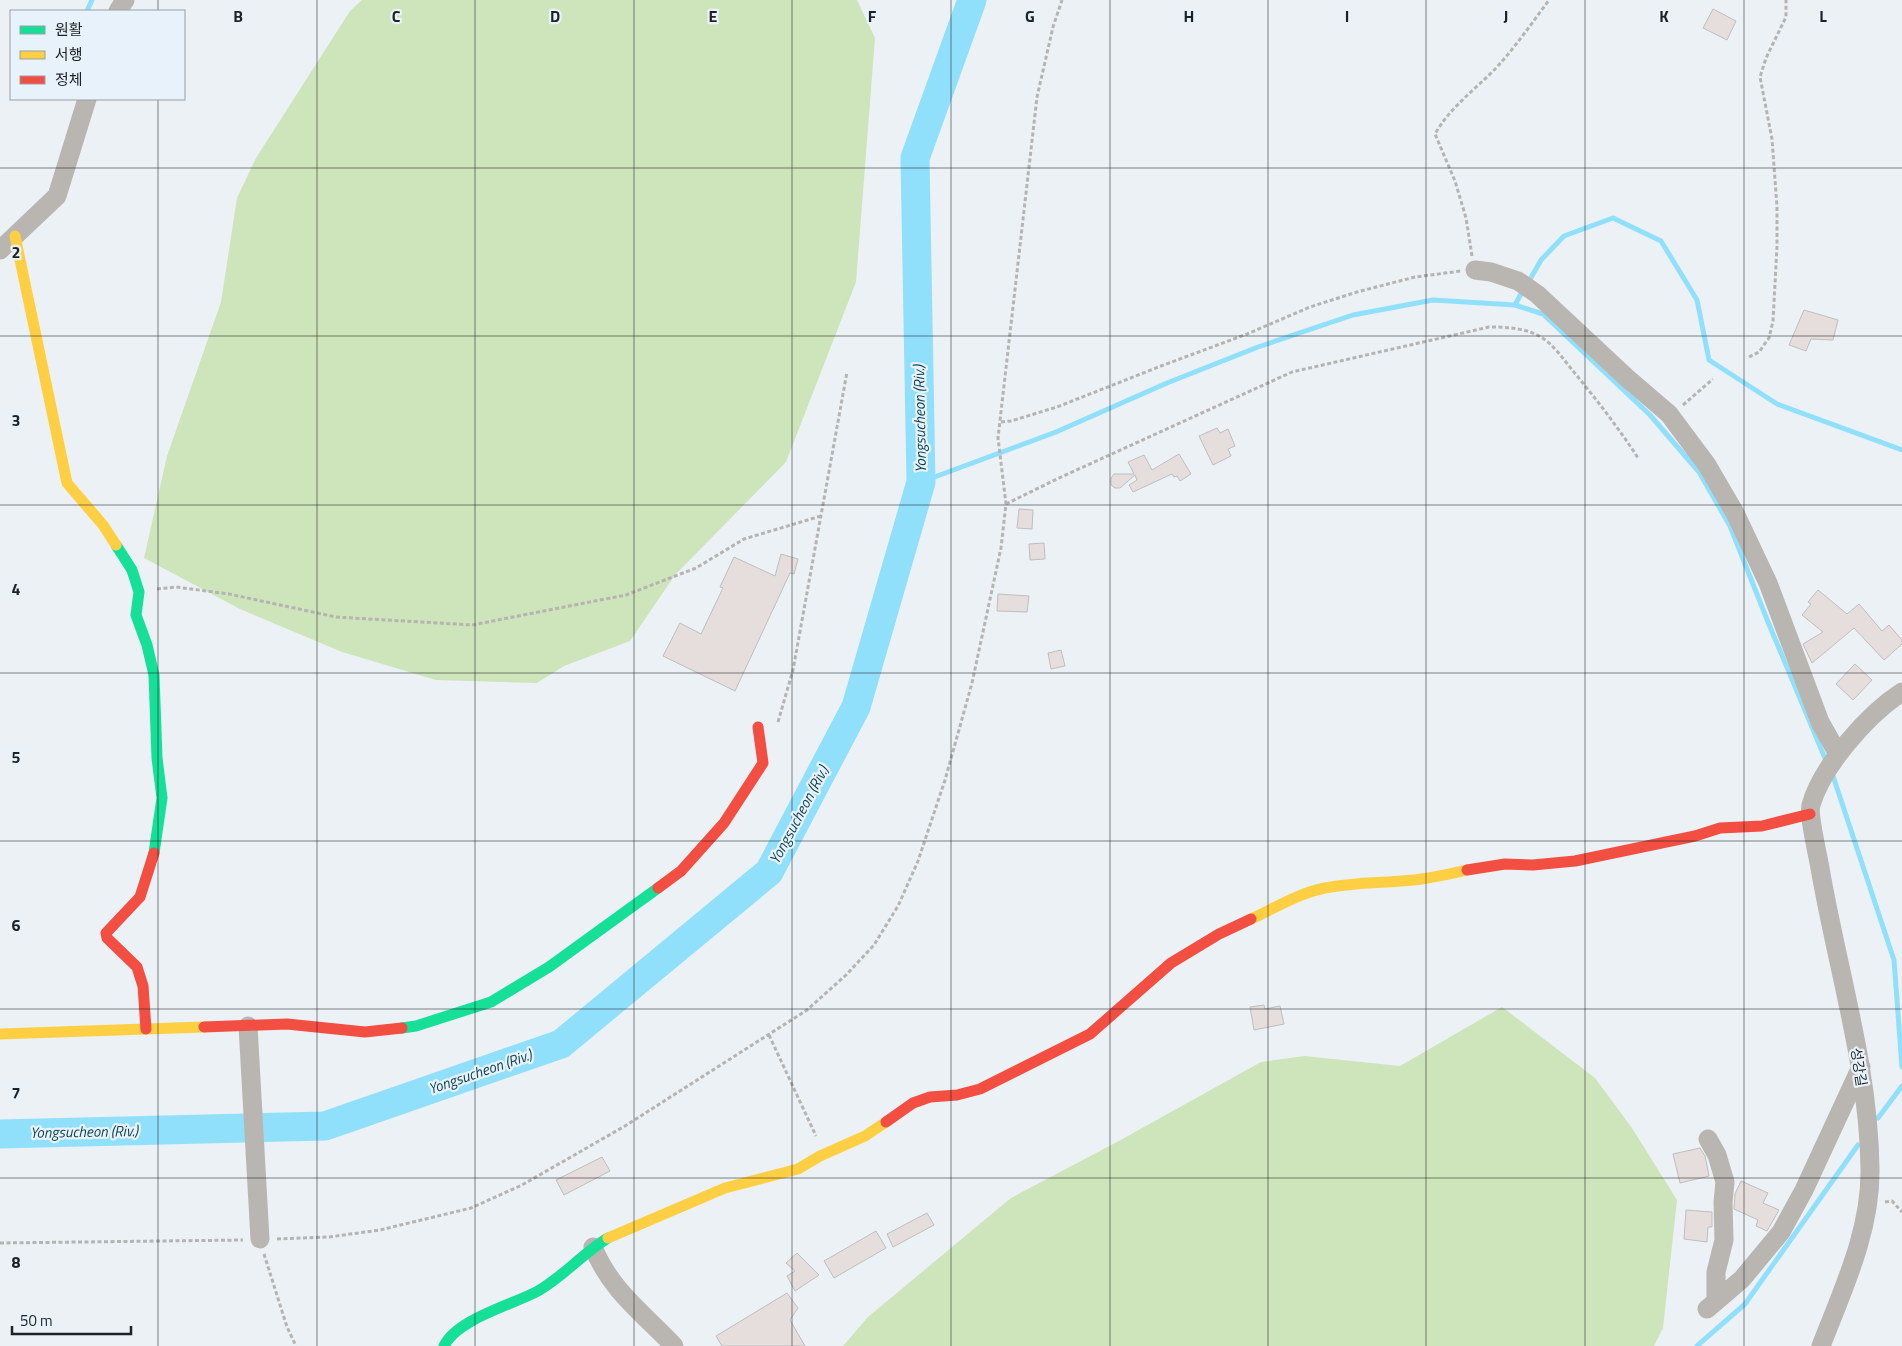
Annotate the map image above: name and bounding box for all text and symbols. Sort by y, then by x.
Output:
text: B [233,4,243,28]
text: C [392,4,401,28]
text: D [550,4,560,28]
text: E [709,4,718,28]
text: F [868,4,877,28]
text: G [1025,4,1035,28]
text: H [1184,4,1194,28]
text: I [1345,4,1349,28]
text: J [1504,4,1508,28]
text: K [1659,4,1669,28]
text: L [1819,4,1827,28]
legend [10,10,185,100]
text: 원활 [55,18,83,41]
text: 서행 [55,43,83,66]
text: 정체 [55,68,83,91]
text: 2 [12,240,20,264]
water label: Yongsucheon (Riv.) [907,363,932,473]
text: 3 [12,408,20,432]
text: 4 [12,577,21,601]
text: 5 [12,745,21,769]
water label: Yongsucheon (Riv.) [763,760,835,868]
text: 6 [12,913,21,937]
water label: Yongsucheon (Riv.) [425,1043,536,1100]
street label: 성강길 [1846,1046,1873,1088]
text: 7 [12,1081,20,1105]
water label: Yongsucheon (Riv.) [30,1119,140,1144]
text: 8 [12,1250,21,1274]
scale bar [12,1304,131,1336]
text: 50 m [20,1309,53,1332]

